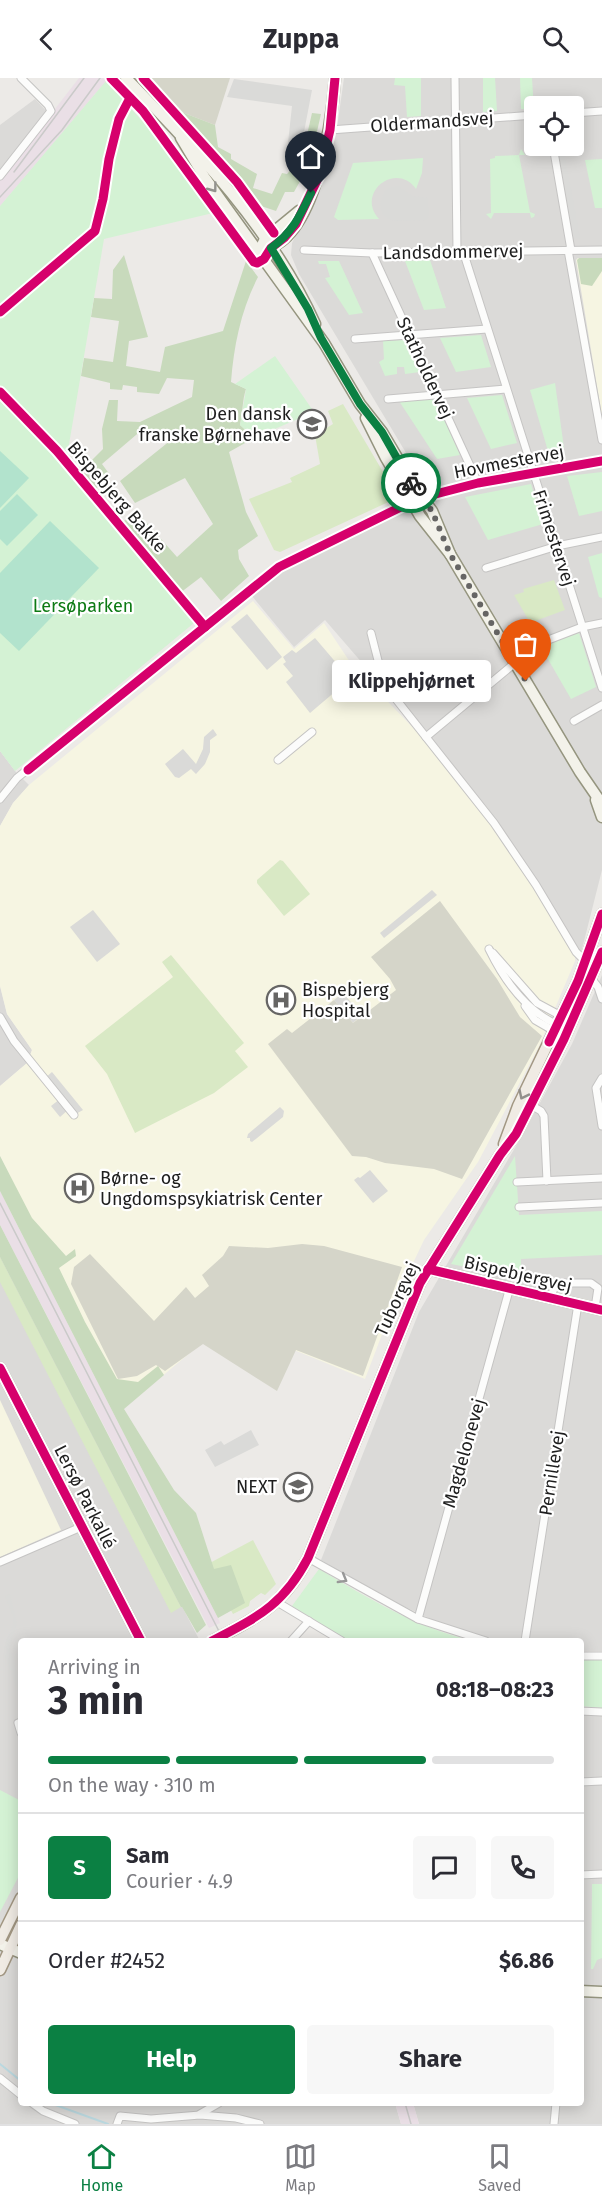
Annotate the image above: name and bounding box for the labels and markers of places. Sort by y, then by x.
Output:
pin [285,131,336,193]
place label: Den dansk franske Børnehave [139,403,292,446]
school or university icon: Den dansk franske Børnehave [296,408,328,440]
pin [500,619,551,681]
callout: Klippehjørnet [331,660,490,702]
place label: Bispebjerg Hospital [302,979,389,1022]
hospital icon: Bispebjerg Hospital [265,984,297,1016]
place label: Børne- og Ungdomspsykiatrisk Center [100,1167,322,1210]
hospital icon: Børne- og Ungdomspsykiatrisk Center [63,1172,95,1204]
school or university icon: NEXT [282,1471,314,1503]
place label: NEXT [236,1476,278,1498]

